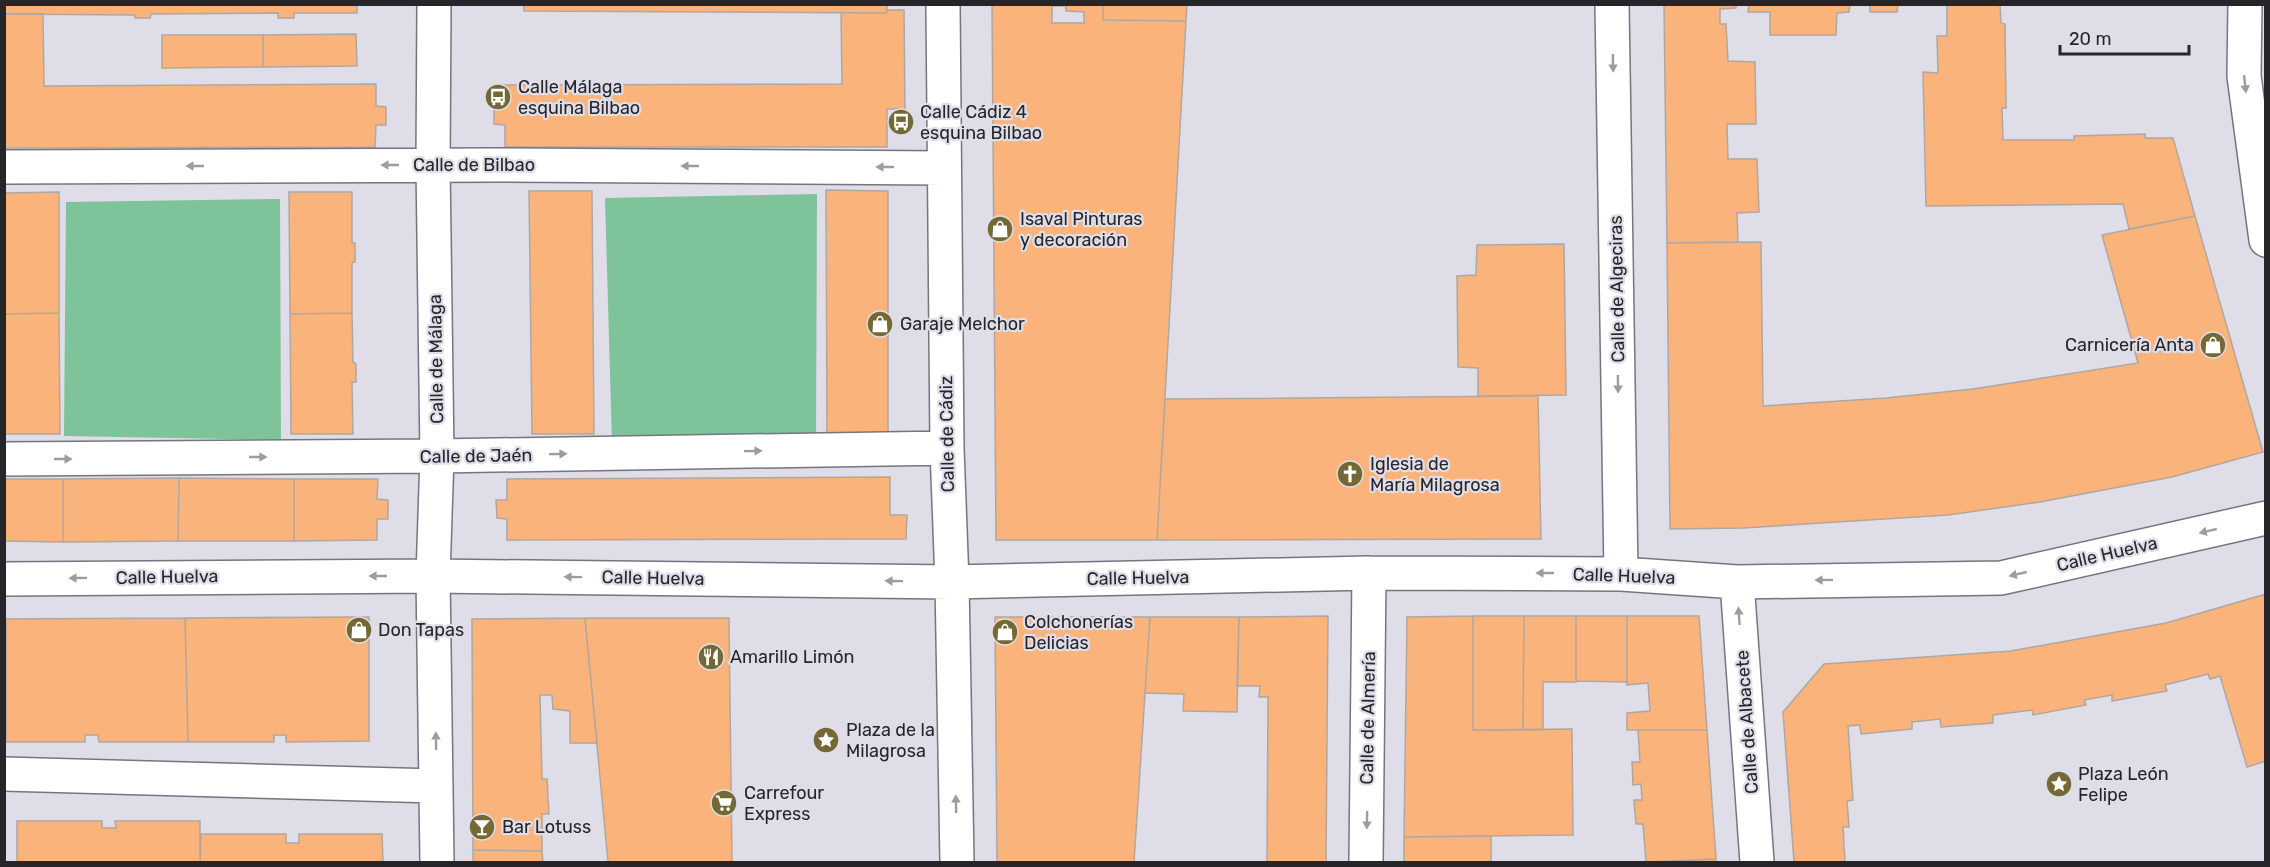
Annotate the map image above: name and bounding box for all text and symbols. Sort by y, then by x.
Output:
scale bar [2060,18,2189,56]
text: 20 m [2069,28,2111,50]
one-way arrow [1609,53,1618,72]
one-way arrow [2241,74,2250,93]
place label: Calle Málaga esquina Bilbao [518,76,640,119]
bus stop icon: Calle Málaga esquina Bilbao [483,82,513,112]
place label: Calle Cádiz 4 esquina Bilbao [920,101,1042,144]
bus stop icon: Calle Cádiz 4 esquina Bilbao [886,107,916,137]
street label: Calle de Bilbao [413,154,535,176]
one-way arrow [381,160,400,170]
one-way arrow [186,161,205,171]
one-way arrow [681,161,700,171]
one-way arrow [876,162,895,172]
place label: Isaval Pinturas y decoración [1020,208,1143,251]
shop icon: Isaval Pinturas y decoración [985,214,1015,244]
street label: Calle de Algeciras [1605,215,1629,363]
street label: Calle de Málaga [424,294,448,424]
shop icon: Garaje Melchor [865,309,895,339]
place label: Garaje Melchor [900,313,1025,335]
shop icon: Carnicería Anta [2198,330,2228,360]
place label: Carnicería Anta [2065,334,2194,356]
one-way arrow [1613,374,1623,393]
street label: Calle de Cádiz [935,376,959,492]
street label: Calle de Jaén [420,444,532,468]
one-way arrow [743,446,762,456]
one-way arrow [548,450,567,459]
one-way arrow [248,453,267,462]
place label: Iglesia de María Milagrosa [1370,453,1500,496]
one-way arrow [53,454,72,464]
church icon: Iglesia de María Milagrosa [1335,459,1365,489]
one-way arrow [2199,527,2218,536]
street label: Calle Huelva [2054,532,2160,576]
street label: Calle Huelva [1572,563,1676,589]
street label: Calle Huelva [115,565,219,589]
street label: Calle Huelva [601,566,705,590]
street label: Calle Huelva [1086,566,1190,590]
one-way arrow [1535,568,1554,578]
one-way arrow [2008,570,2027,579]
one-way arrow [369,571,388,581]
one-way arrow [564,572,583,582]
one-way arrow [69,573,88,583]
one-way arrow [1814,575,1833,585]
one-way arrow [884,576,903,586]
one-way arrow [1734,606,1744,625]
place label: Colchonerías Delicias [1024,611,1133,654]
shop icon: Don Tapas [344,615,374,645]
shop icon: Colchonerías Delicias [990,617,1020,647]
place label: Don Tapas [378,619,464,641]
restaurant icon: Amarillo Limón [696,642,726,672]
place label: Amarillo Limón [730,646,854,668]
street label: Calle de Albacete [1731,649,1763,795]
street label: Calle de Almería [1356,651,1380,785]
place label: Plaza de la Milagrosa [846,719,935,762]
place icon: Plaza de la Milagrosa [811,725,841,755]
one-way arrow [431,732,441,751]
place label: Plaza León Felipe [2078,763,2169,806]
place icon: Plaza León Felipe [2044,769,2074,799]
place label: Carrefour Express [744,782,824,825]
supermarket icon: Carrefour Express [709,788,739,818]
one-way arrow [951,795,961,814]
one-way arrow [1362,811,1372,830]
bar icon: Bar Lotuss [467,812,497,842]
place label: Bar Lotuss [502,816,591,838]

